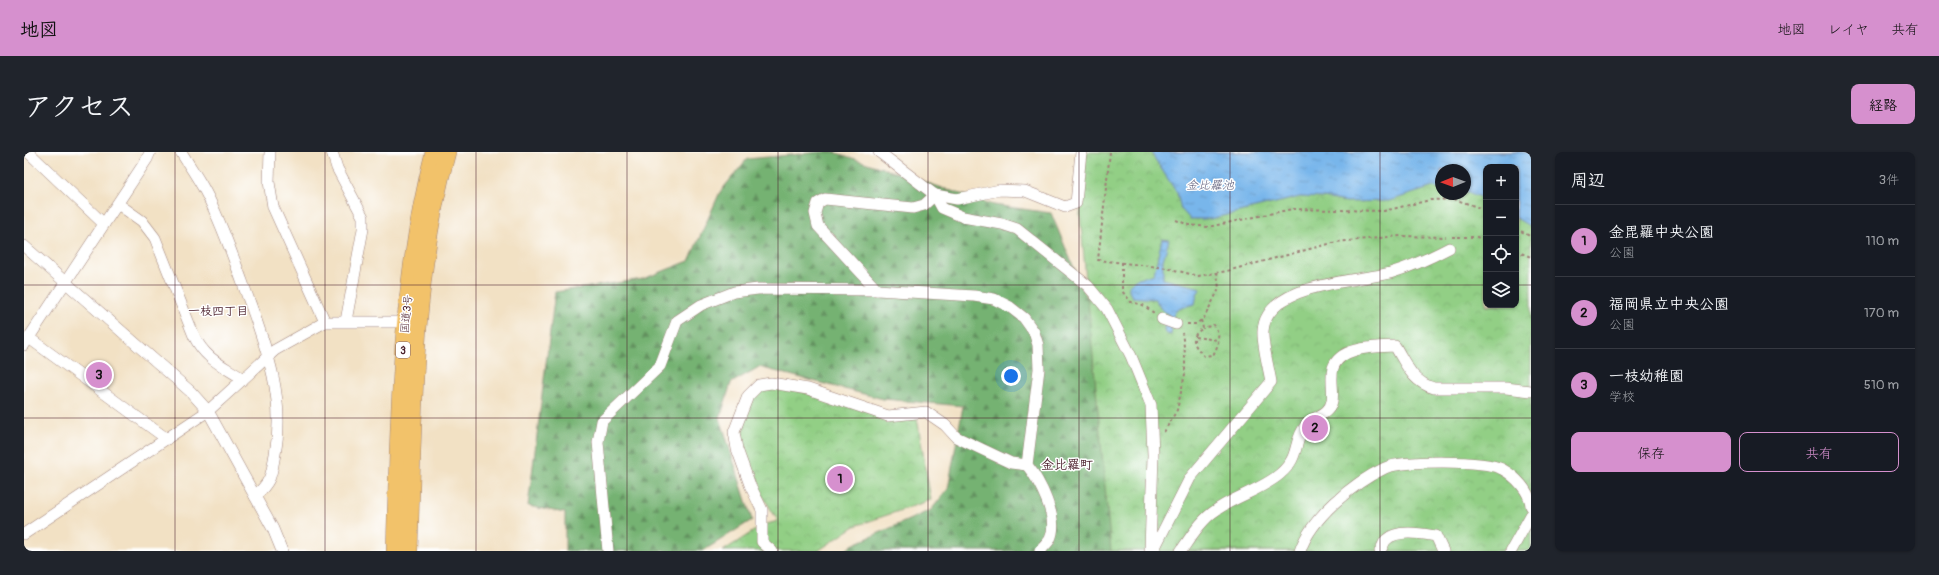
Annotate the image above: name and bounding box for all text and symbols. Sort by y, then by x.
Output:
text: 地図 [20,18,58,42]
text: 地図 [1778,21,1806,38]
text: レイヤ [1828,21,1869,38]
text: 共有 [1891,21,1919,38]
button: 経路 [1851,84,1915,124]
text: アクセス [24,90,134,125]
north arrow [1435,164,1471,200]
map controls [1483,164,1519,308]
button: + [1483,164,1519,200]
text: 周辺 [1571,170,1605,191]
text: 3件 [1879,172,1899,188]
water label: 金比羅池 [1186,178,1235,193]
button: − [1483,200,1519,236]
text: 金毘羅中央公園 [1609,223,1714,242]
text: 1 [1581,233,1587,249]
text: 110 m [1866,233,1899,249]
button: locate [1483,236,1519,272]
text: 公園 [1609,245,1635,261]
button: layers [1483,272,1519,308]
street label: 国道3号 [398,294,415,334]
text: 福岡県立中央公園 [1609,295,1729,314]
district label: 一枝四丁目 [188,304,248,319]
text: 2 [1580,305,1588,321]
text: 170 m [1864,305,1899,321]
text: 公園 [1609,317,1635,333]
road number: 3 [396,342,410,358]
pin: 3 [86,360,112,390]
your location [1001,366,1021,386]
text: 一枝幼稚園 [1609,367,1684,386]
text: 3 [1580,377,1588,393]
text: 510 m [1864,377,1899,393]
text: 学校 [1609,389,1635,405]
pin: 2 [1302,413,1328,443]
button: 保存 [1571,432,1731,472]
button: 共有 [1739,432,1899,472]
district label: 金比羅町 [1041,457,1093,473]
pin: 1 [827,464,853,494]

